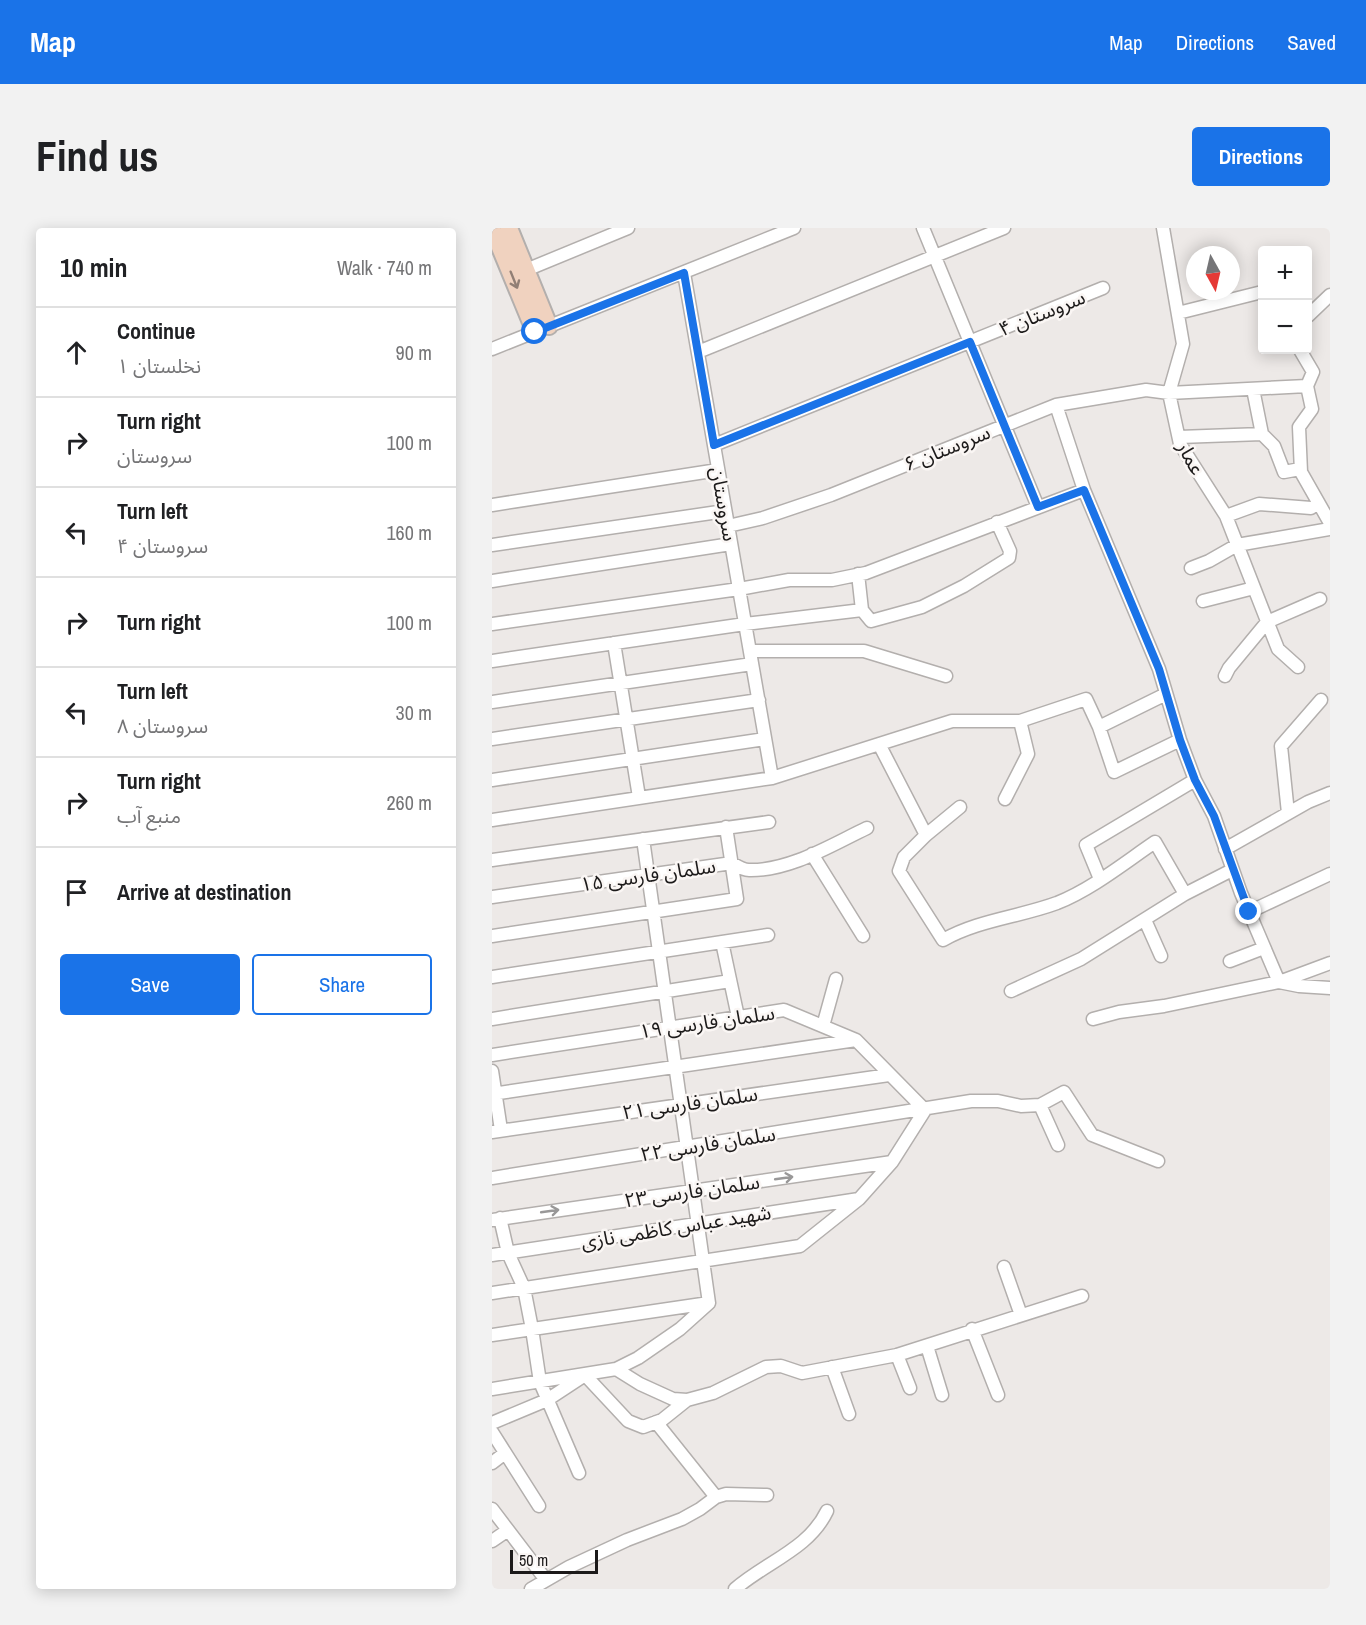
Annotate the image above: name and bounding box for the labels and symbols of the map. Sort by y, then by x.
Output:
north arrow [1186,246,1240,300]
one-way arrow [509,270,520,289]
street label: سروستان ۴ [994,283,1089,342]
route start [521,318,547,344]
street label: سروستان ۶ [899,418,994,477]
street label: عمار [1171,435,1212,479]
street label: سروستان [705,465,744,543]
street label: سلمان فارسی ۱۵ [578,852,717,897]
route end [1235,898,1261,924]
street label: سلمان فارسی ۱۹ [637,999,776,1044]
street label: سلمان فارسی ۲۱ [620,1080,759,1125]
street label: سلمان فارسی ۲۲ [638,1119,778,1168]
street label: سلمان فارسی ۲۳ [622,1168,761,1213]
one-way arrow [774,1172,794,1183]
street label: شهید عباس کاظمی نازی [579,1198,773,1255]
one-way arrow [540,1206,559,1217]
scale bar [510,1547,598,1574]

